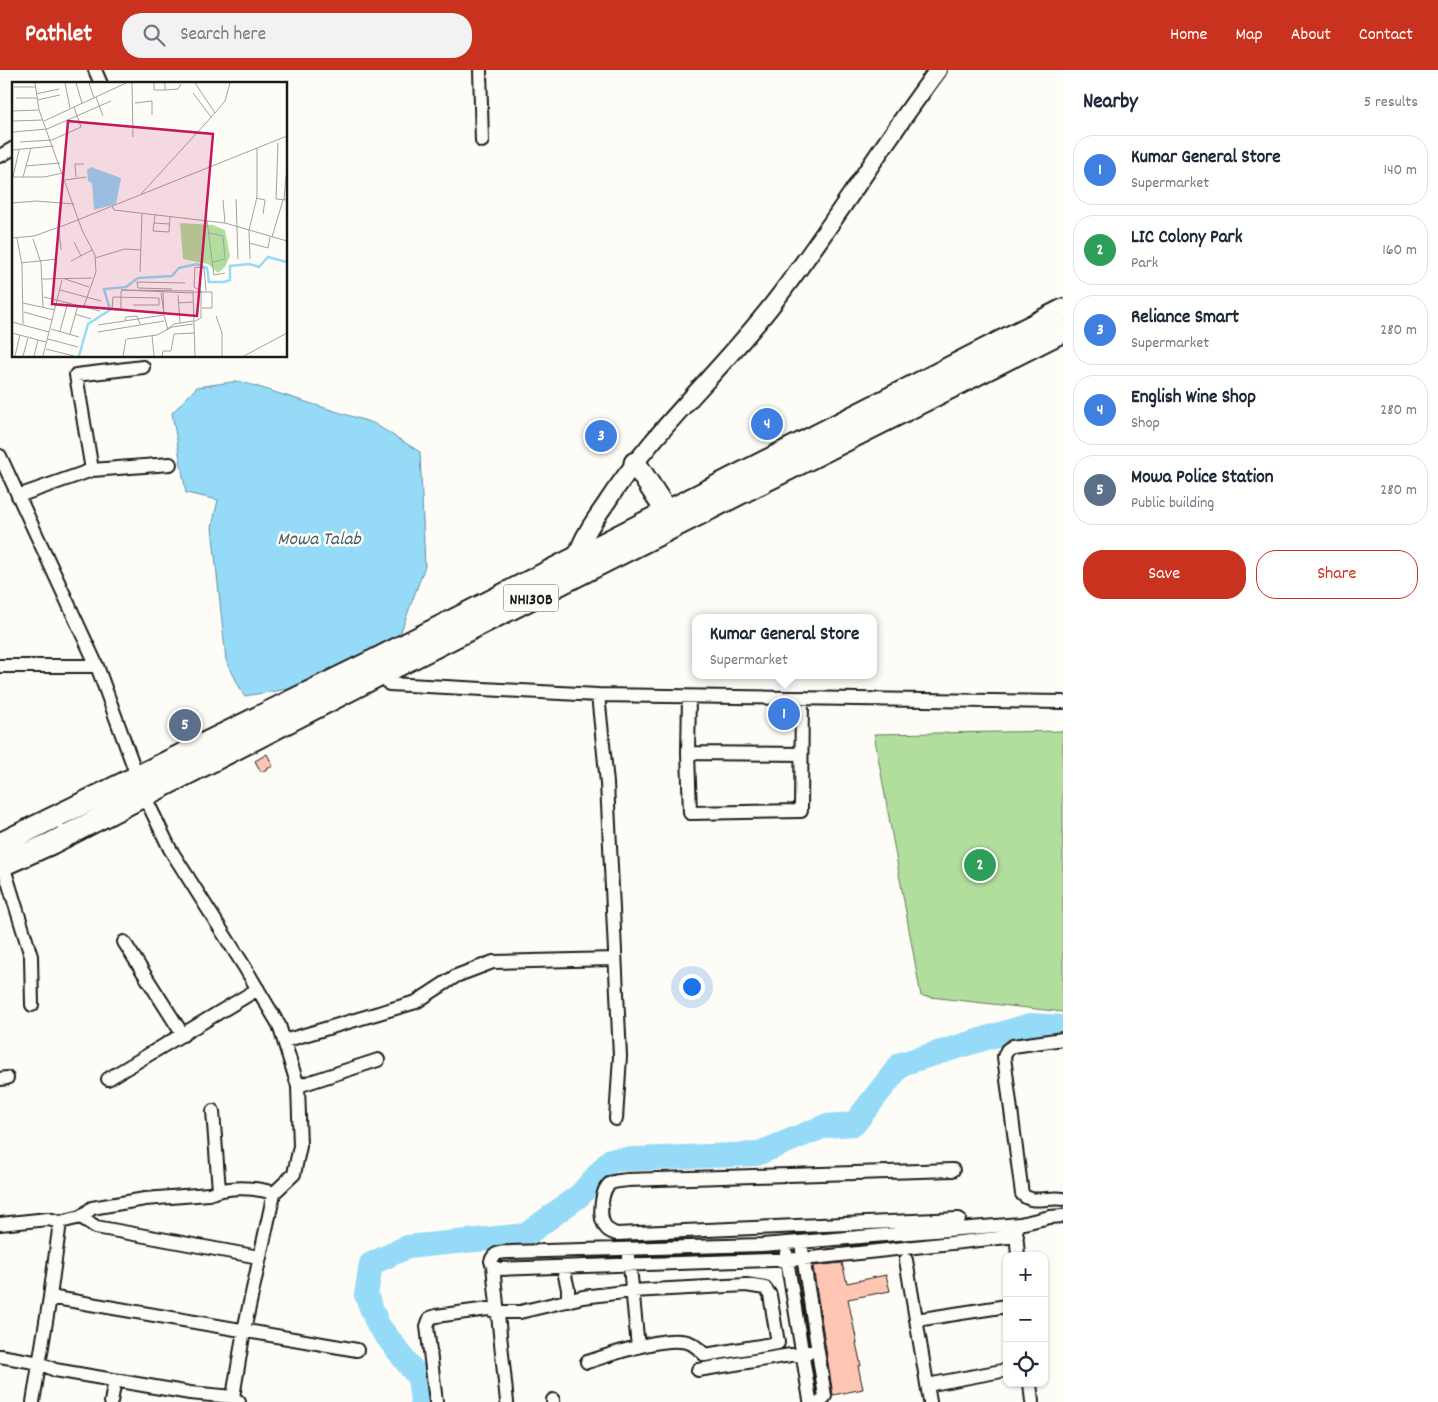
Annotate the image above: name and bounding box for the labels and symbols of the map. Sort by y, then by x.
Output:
inset map [12,82,288,358]
pin: 4 [751,405,783,443]
pin: 3 [585,417,617,455]
water label: Mowa Talab [277,527,362,554]
road number: NH130B [504,584,558,612]
pin: 1 [768,695,800,733]
pin: 5 [169,706,201,744]
pin: 2 [964,846,996,884]
your location [679,974,705,1000]

